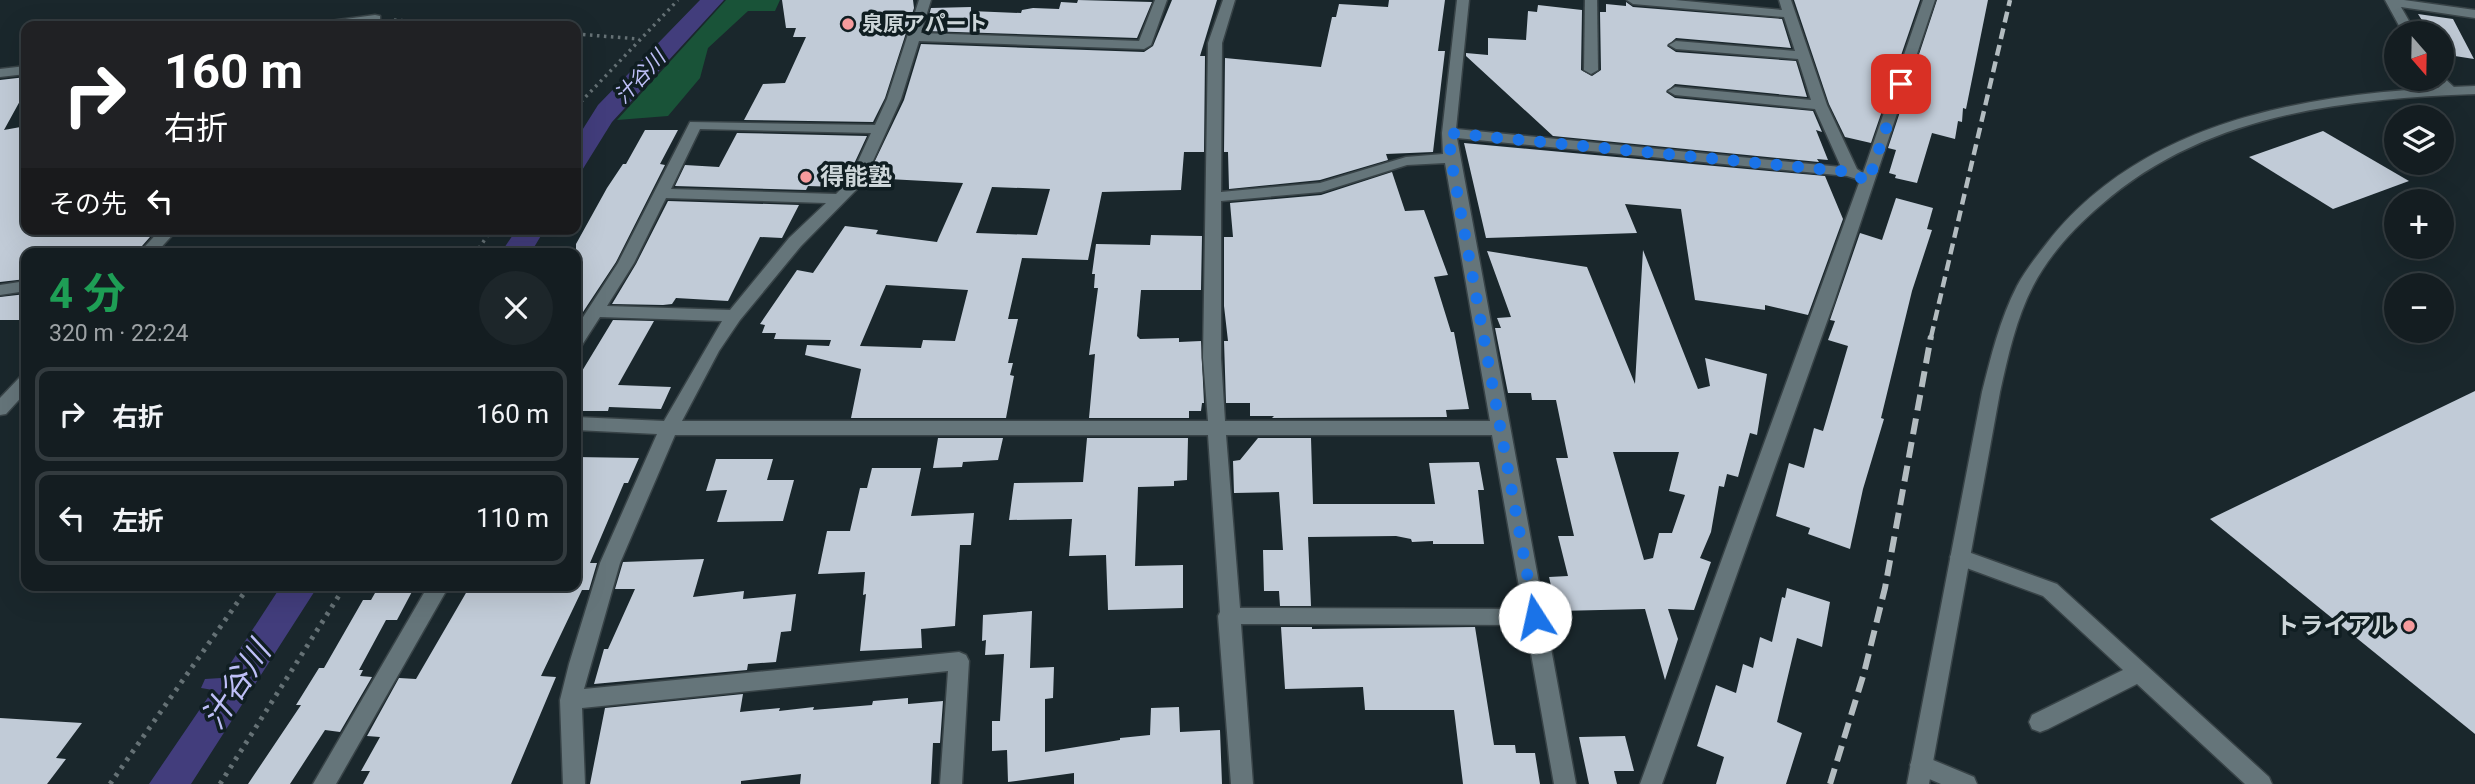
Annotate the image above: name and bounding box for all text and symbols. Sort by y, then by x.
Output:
place label: 泉原アパート [862,12,988,36]
marker: 泉原アパート [840,16,856,32]
north arrow [2384,21,2454,91]
map controls [2384,21,2454,343]
text: 160 m [164,43,303,100]
water label: 汁谷川 [610,44,672,108]
icon: right [49,49,140,140]
pin [1871,54,1931,114]
icon: arrive [1882,65,1920,103]
button: layers [2384,105,2454,175]
text: 右折 [164,109,228,147]
place label: 得能塾 [820,163,892,191]
marker: 得能塾 [798,169,814,185]
icon: left [141,182,179,220]
text: その先 [49,189,127,219]
button: + [2384,189,2454,259]
text: 4 分 [49,269,126,318]
button: close [479,271,553,345]
button: − [2384,273,2454,343]
text: 320 m · 22:24 [49,320,188,347]
icon: right [53,395,91,433]
text: 160 m [476,399,549,429]
text: 右折 [112,402,164,432]
icon: left [53,499,91,537]
text: 110 m [476,503,549,533]
text: 左折 [112,506,164,536]
position arrow [1498,580,1572,654]
place label: トライアル [2275,612,2395,640]
marker: トライアル [2401,618,2417,634]
water label: 汁谷川 [194,632,280,736]

